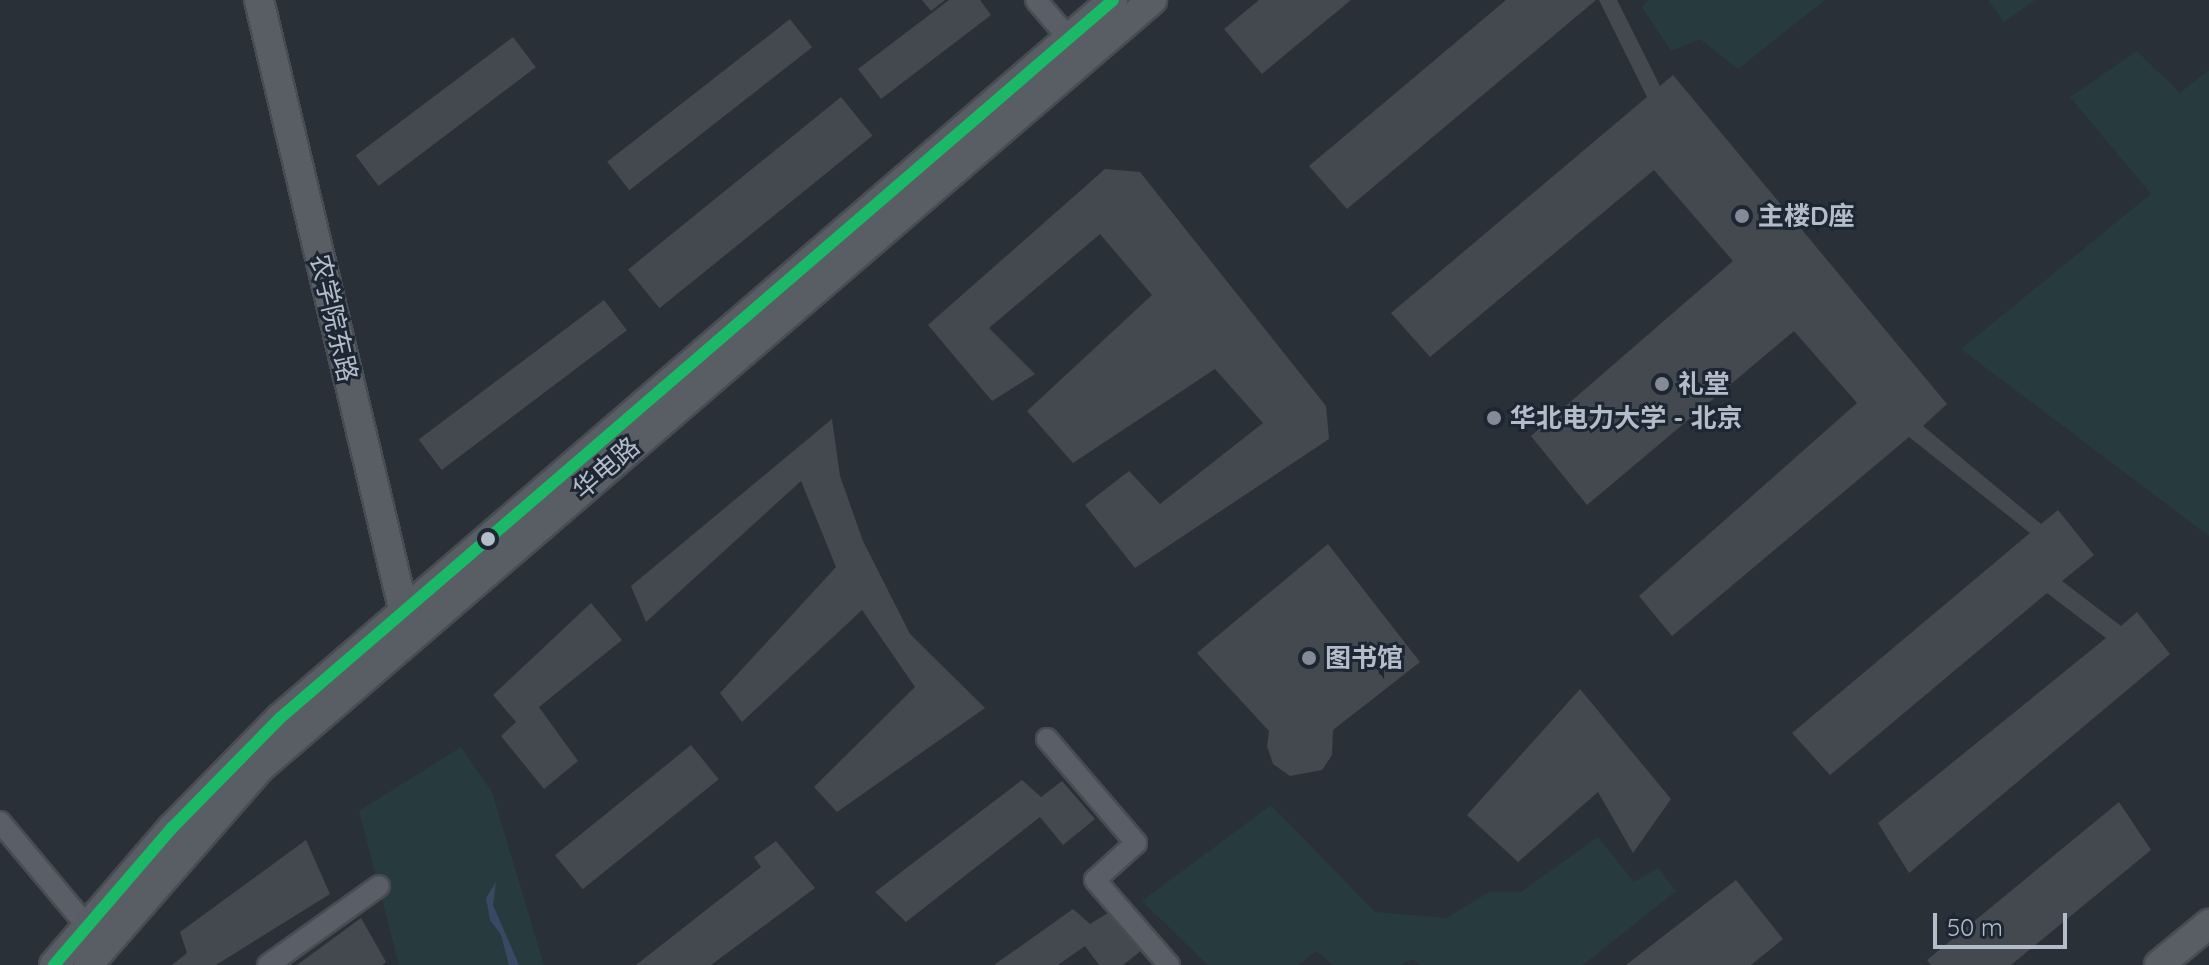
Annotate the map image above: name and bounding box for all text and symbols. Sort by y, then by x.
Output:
place label: 主楼D座 [1758,200,1855,232]
marker: 主楼D座 [1733,207,1751,225]
street label: 农学院东路 [304,251,364,385]
place label: 礼堂 [1678,368,1730,400]
marker: 礼堂 [1653,375,1671,393]
place label: 华北电力大学 - 北京 [1510,402,1743,434]
marker: 华北电力大学 - 北京 [1485,409,1503,427]
street label: 华电路 [566,431,646,505]
unlabelled marker [480,531,496,547]
place label: 图书馆 [1325,642,1403,674]
marker: 图书馆 [1300,649,1318,667]
scale bar [1937,897,2071,947]
text: 50 m [1947,912,2003,942]

